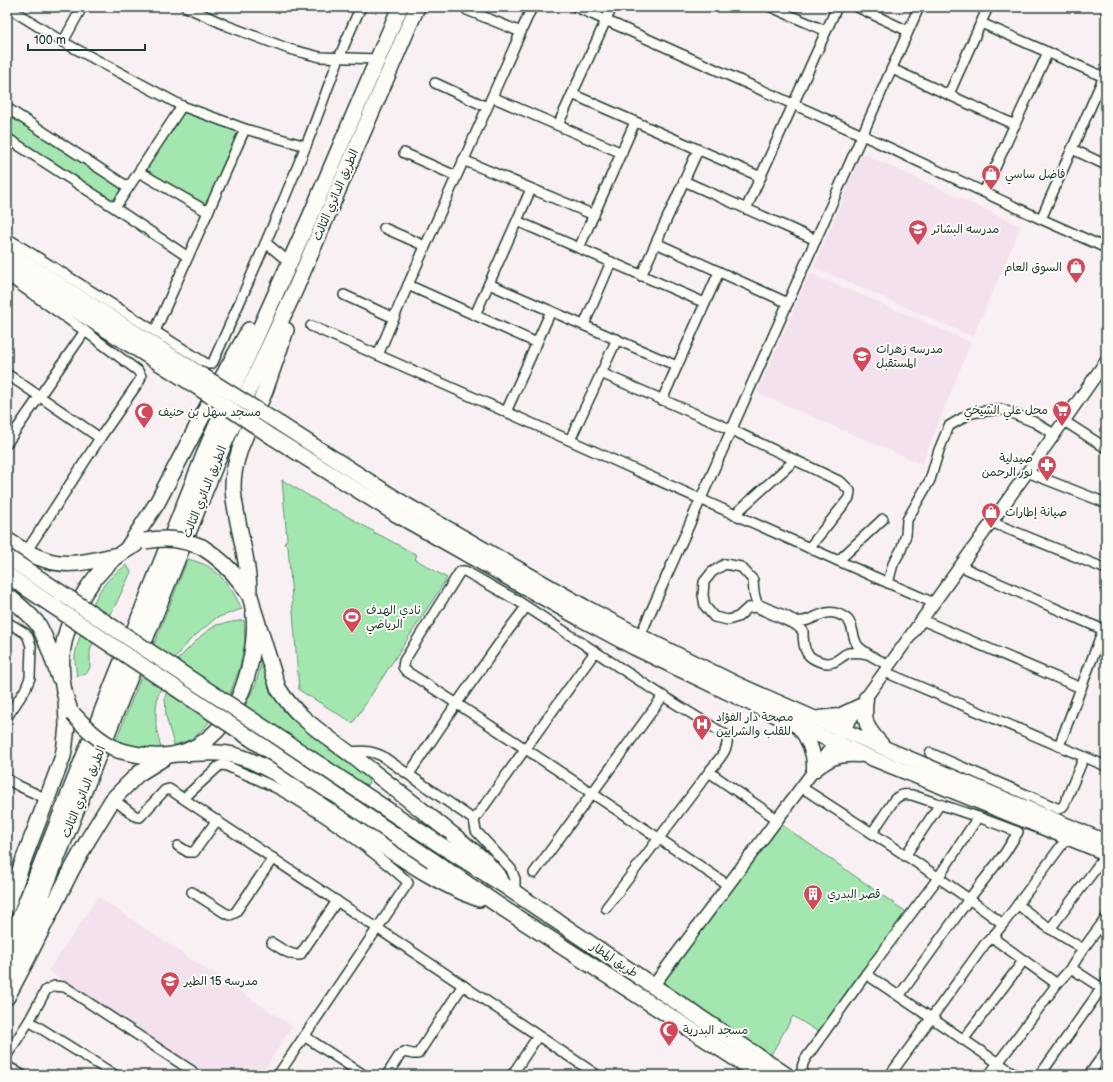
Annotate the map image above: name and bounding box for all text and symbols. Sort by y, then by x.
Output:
scale bar [28,26,145,52]
text: 100 m [34,33,66,48]
street label: الطريق الدائري الثالث [310,147,363,243]
shop icon: فاضل ساسي [980,163,1002,191]
place label: فاضل ساسي [1005,167,1066,185]
school or university icon: مدرسه البشائر [907,218,929,246]
place label: مدرسه البشائر [931,222,999,237]
shop icon: السوق العام [1065,256,1087,284]
place label: السوق العام [1004,260,1062,276]
place label: مدرسه زهرات المستقبل [876,342,943,371]
school or university icon: مدرسه زهرات المستقبل [851,345,873,373]
supermarket icon: محل علي الشيخي [1051,399,1073,427]
mosque icon: مسجد سهل بن حنيف [133,401,155,429]
place label: محل علي الشيخي [964,403,1048,421]
place label: مسجد سهل بن حنيف [158,405,261,420]
street label: الطريق الدائري الثالث [180,444,231,541]
place label: صيدلية نور الرحمن [982,451,1033,480]
pharmacy icon: صيدلية نور الرحمن [1036,454,1058,482]
shop icon: صيانة إطارات [980,501,1002,529]
place label: صيانة إطارات [1005,505,1067,520]
place label: نادي الهدف الرياضي [366,603,421,635]
sports icon: نادي الهدف الرياضي [341,606,363,634]
place label: مصحة دار الفؤاد للقلب والشرايين [716,710,793,739]
hospital icon: مصحة دار الفؤاد للقلب والشرايين [691,713,713,741]
street label: الطريق الدائري الثالث [59,744,110,841]
building icon: قصر البدري [802,883,824,911]
place label: قصر البدري [827,887,881,903]
street label: طريق المطار [587,938,640,981]
school or university icon: مدرسه 15 الطير [159,970,181,998]
place label: مدرسه 15 الطير [183,974,258,989]
mosque icon: مسجد البدرية [658,1019,680,1047]
place label: مسجد البدرية [683,1023,748,1038]

